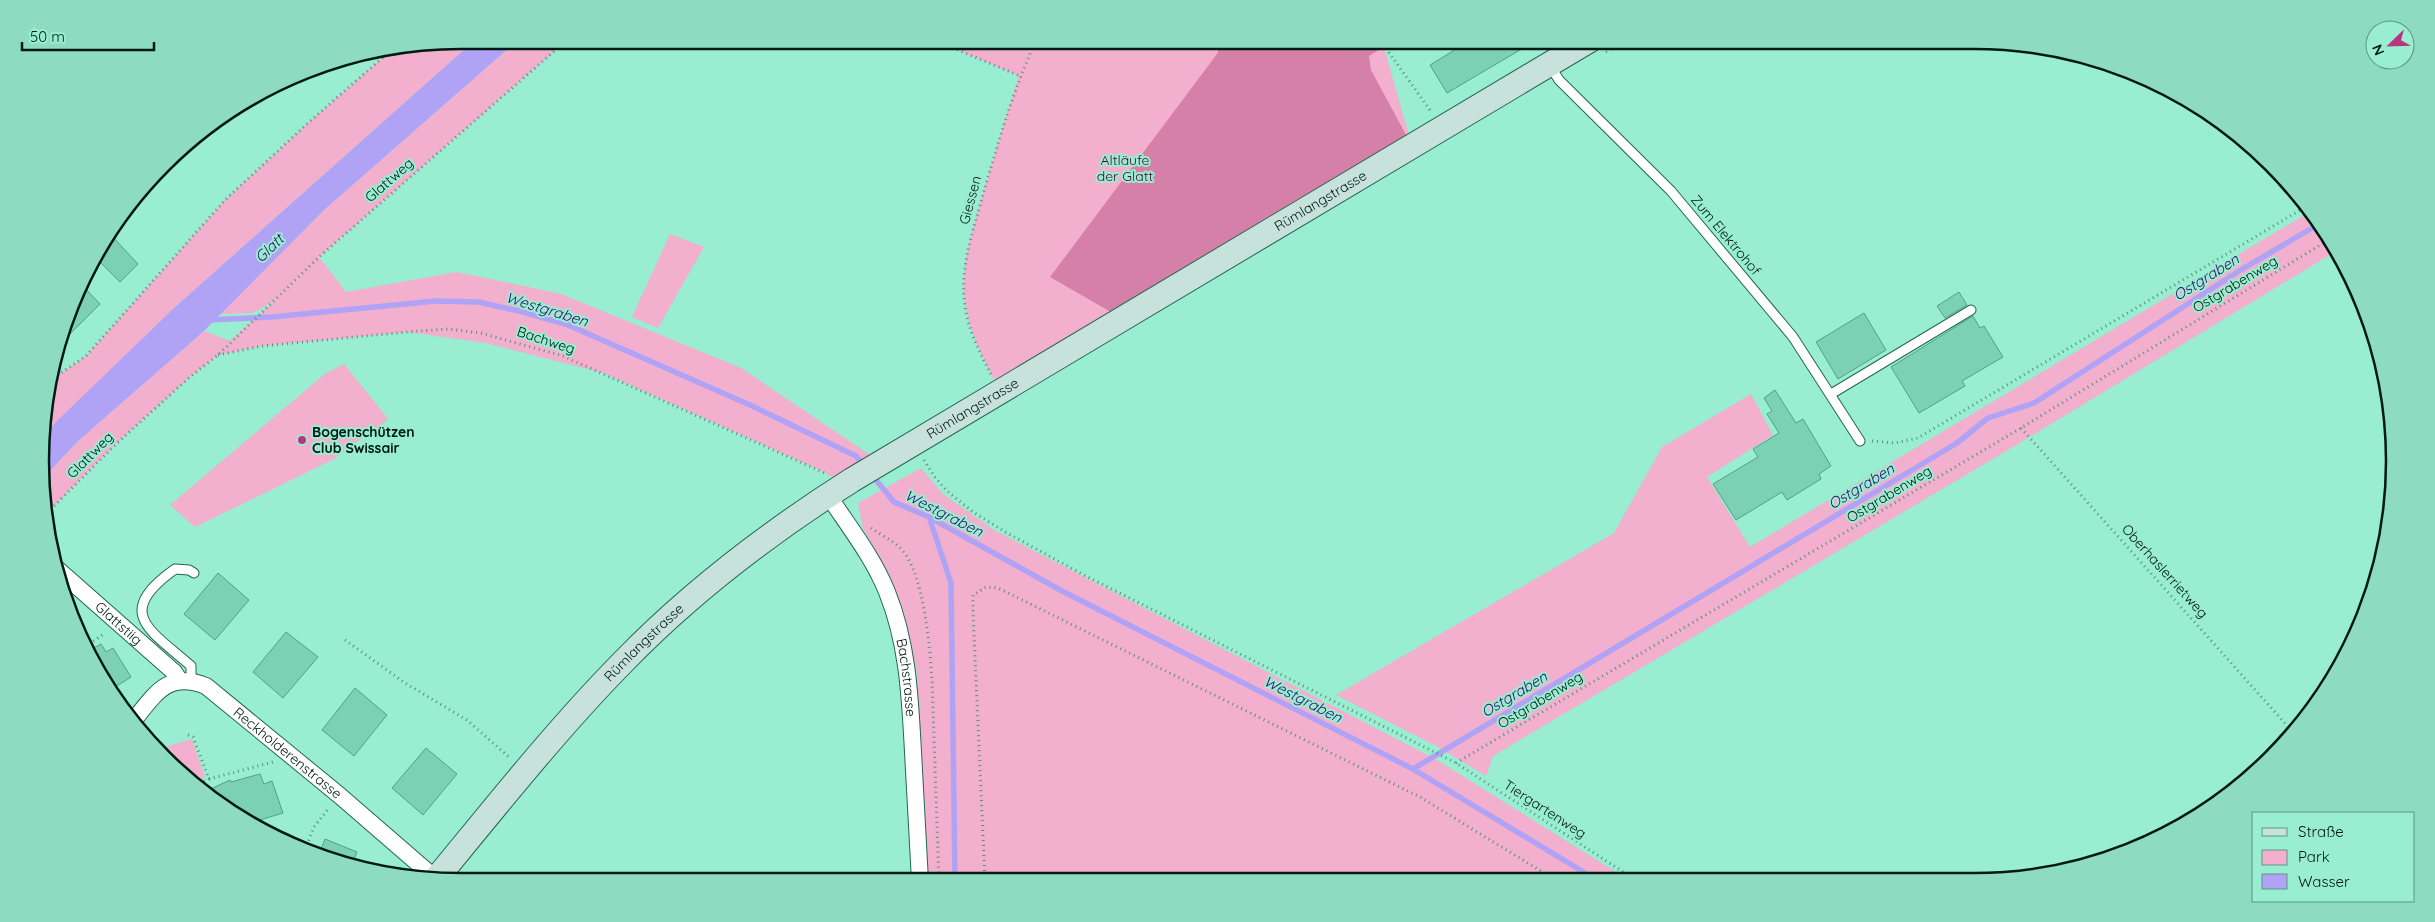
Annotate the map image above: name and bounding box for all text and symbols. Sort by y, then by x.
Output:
scale bar [22,20,155,52]
north arrow [2365,20,2415,70]
text: 50 m [30,27,65,46]
text: N [2368,42,2388,58]
park label: Altläufe der Glatt [1097,151,1154,185]
street label: Glattweg [361,154,417,206]
street label: Rümlangstrasse [1271,166,1370,235]
street label: Giessen [955,174,985,226]
street label: Zum Elektrohof [1687,191,1765,279]
water label: Glatt [250,228,289,266]
water label: Ostgraben [2170,249,2243,305]
street label: Ostgrabenweg [2189,252,2281,316]
water label: Westgraben [504,287,591,331]
street label: Bachweg [515,322,577,358]
street label: Rümlangstrasse [923,374,1022,443]
place label: Bogenschützen Club Swissair [312,423,415,457]
street label: Glattweg [63,428,117,482]
marker: Bogenschützen Club Swissair [296,434,308,446]
water label: Ostgraben [1824,459,1898,513]
street label: Ostgrabenweg [1843,462,1935,526]
water label: Westgraben [902,485,986,541]
street label: Oberhaslerrietweg [2118,520,2212,622]
street label: Glattstiig [91,598,146,649]
street label: Rümlangstrasse [600,600,687,685]
street label: Bachstrasse [892,637,920,718]
water label: Ostgraben [1477,667,1551,721]
street label: Ostgrabenweg [1494,668,1586,732]
water label: Westgraben [1261,671,1345,727]
street label: Reckholderenstrasse [230,703,346,803]
street label: Tiergartenweg [1500,776,1590,842]
legend [2252,812,2415,902]
text: Straße [2298,822,2344,841]
text: Park [2298,847,2330,866]
text: Wasser [2298,872,2350,891]

